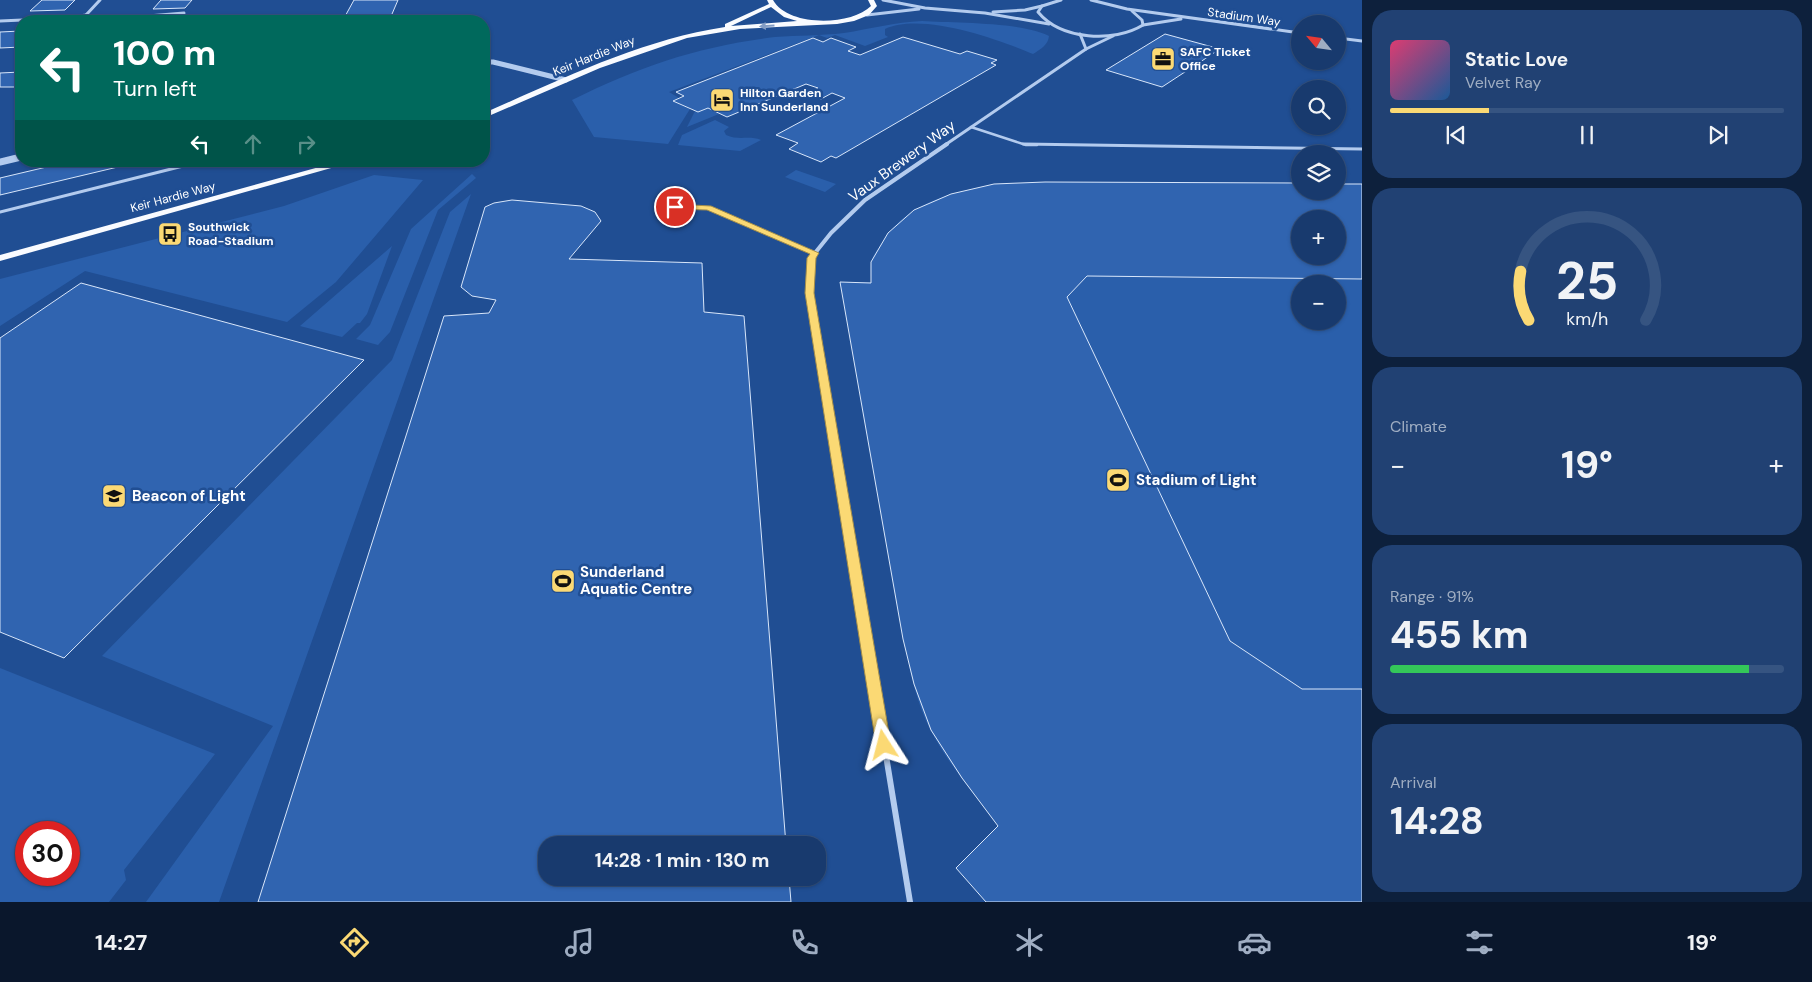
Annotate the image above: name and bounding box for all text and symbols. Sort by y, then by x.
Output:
street label: Stadium Way [1207,4,1282,30]
north arrow [1291,15,1346,70]
map controls [1291,15,1346,330]
one-way arrow [759,22,775,30]
text: 100 m [113,30,216,76]
street label: Keir Hardie Way [551,32,638,80]
icon: left [30,35,95,100]
place label: SAFC Ticket Office [1180,44,1251,74]
office icon: SAFC Ticket Office [1150,46,1176,72]
text: Static Love [1465,47,1568,72]
text: Velvet Ray [1465,72,1541,93]
text: Turn left [113,74,197,103]
button: search [1291,80,1346,135]
place label: Hilton Garden Inn Sunderland [740,85,829,115]
hotel icon: Hilton Garden Inn Sunderland [709,87,735,113]
street label: Vaux Brewery Way [845,115,960,207]
icon: previous [1442,121,1470,149]
icon: pause [1573,121,1601,149]
icon: next [1704,121,1732,149]
icon: left [186,130,214,158]
icon: ahead [239,130,267,158]
icon: right [292,130,320,158]
button: layers [1291,145,1346,200]
street label: Keir Hardie Way [129,178,218,216]
pin [654,186,696,228]
icon: arrive [661,193,689,221]
button: + [1291,210,1346,265]
place label: Southwick Road-Stadium [188,219,274,249]
bus stop icon: Southwick Road-Stadium [157,221,183,247]
text: 25 [1556,247,1618,315]
button: − [1291,275,1346,330]
text: km/h [1566,307,1608,331]
text: Climate [1390,416,1447,437]
text: 19° [1561,440,1613,490]
text: − [1390,447,1405,484]
text: + [1769,447,1784,484]
sports icon: Stadium of Light [1105,467,1131,493]
place label: Stadium of Light [1136,470,1257,490]
school or university icon: Beacon of Light [101,483,127,509]
place label: Beacon of Light [132,486,246,506]
place label: Sunderland Aquatic Centre [580,562,692,599]
sports icon: Sunderland Aquatic Centre [550,568,576,594]
text: Range · 91% [1390,586,1474,607]
text: 455 km [1390,610,1529,660]
position arrow [857,718,909,770]
text: Arrival [1390,772,1437,793]
text: 14:28 [1390,796,1484,846]
speed limit sign: 30 [15,821,80,886]
text: 14:28 · 1 min · 130 m [595,848,769,873]
icon: directions [337,925,372,960]
icon: music [562,925,597,960]
icon: phone [787,925,822,960]
icon: climate [1012,925,1047,960]
icon: car [1237,925,1272,960]
icon: filters [1462,925,1497,960]
text: 14:27 [95,928,147,957]
text: 19° [1687,928,1717,957]

